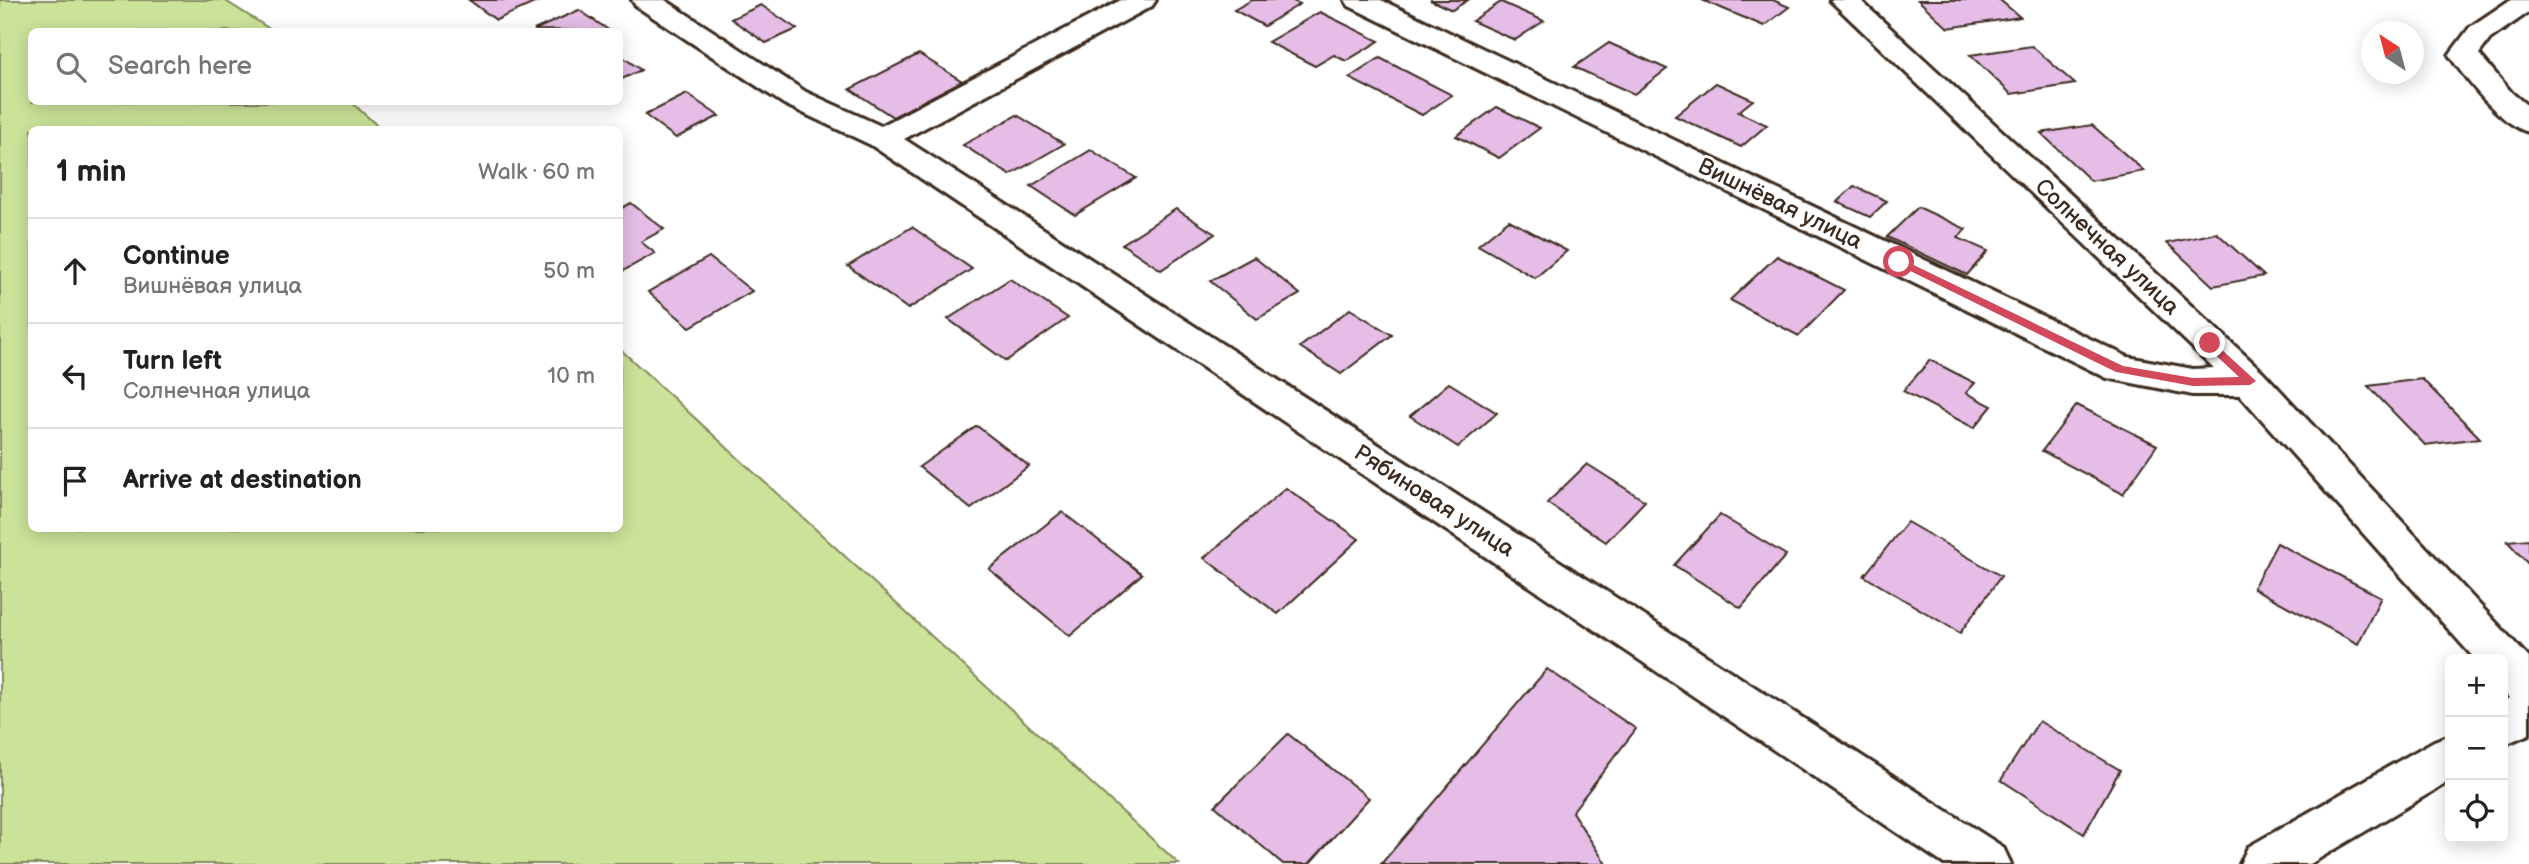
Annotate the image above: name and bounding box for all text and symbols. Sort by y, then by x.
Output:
north arrow [2361,21,2424,84]
search box [28,28,623,105]
icon: search [52,48,90,86]
text: Search here [108,51,252,82]
street label: Вишнёвая улица [1693,152,1867,256]
text: 1 min [56,154,126,190]
text: Walk · 60 m [478,158,595,186]
street label: Солнечная улица [2029,173,2185,321]
text: Continue [123,241,230,272]
route start [1883,246,1914,277]
icon: ahead [56,252,94,290]
text: 50 m [543,257,595,285]
text: Вишнёвая улица [123,272,302,300]
route end [2194,327,2225,358]
text: Turn left [123,346,222,377]
icon: left [56,357,94,395]
text: 10 m [547,362,595,390]
text: Солнечная улица [123,377,310,405]
street label: Рябиновая улица [1348,439,1520,564]
icon: arrive [56,462,94,500]
text: Arrive at destination [123,465,362,496]
map controls [2445,654,2508,843]
button: + [2445,654,2508,717]
button: − [2445,717,2508,780]
button: locate [2445,780,2508,843]

